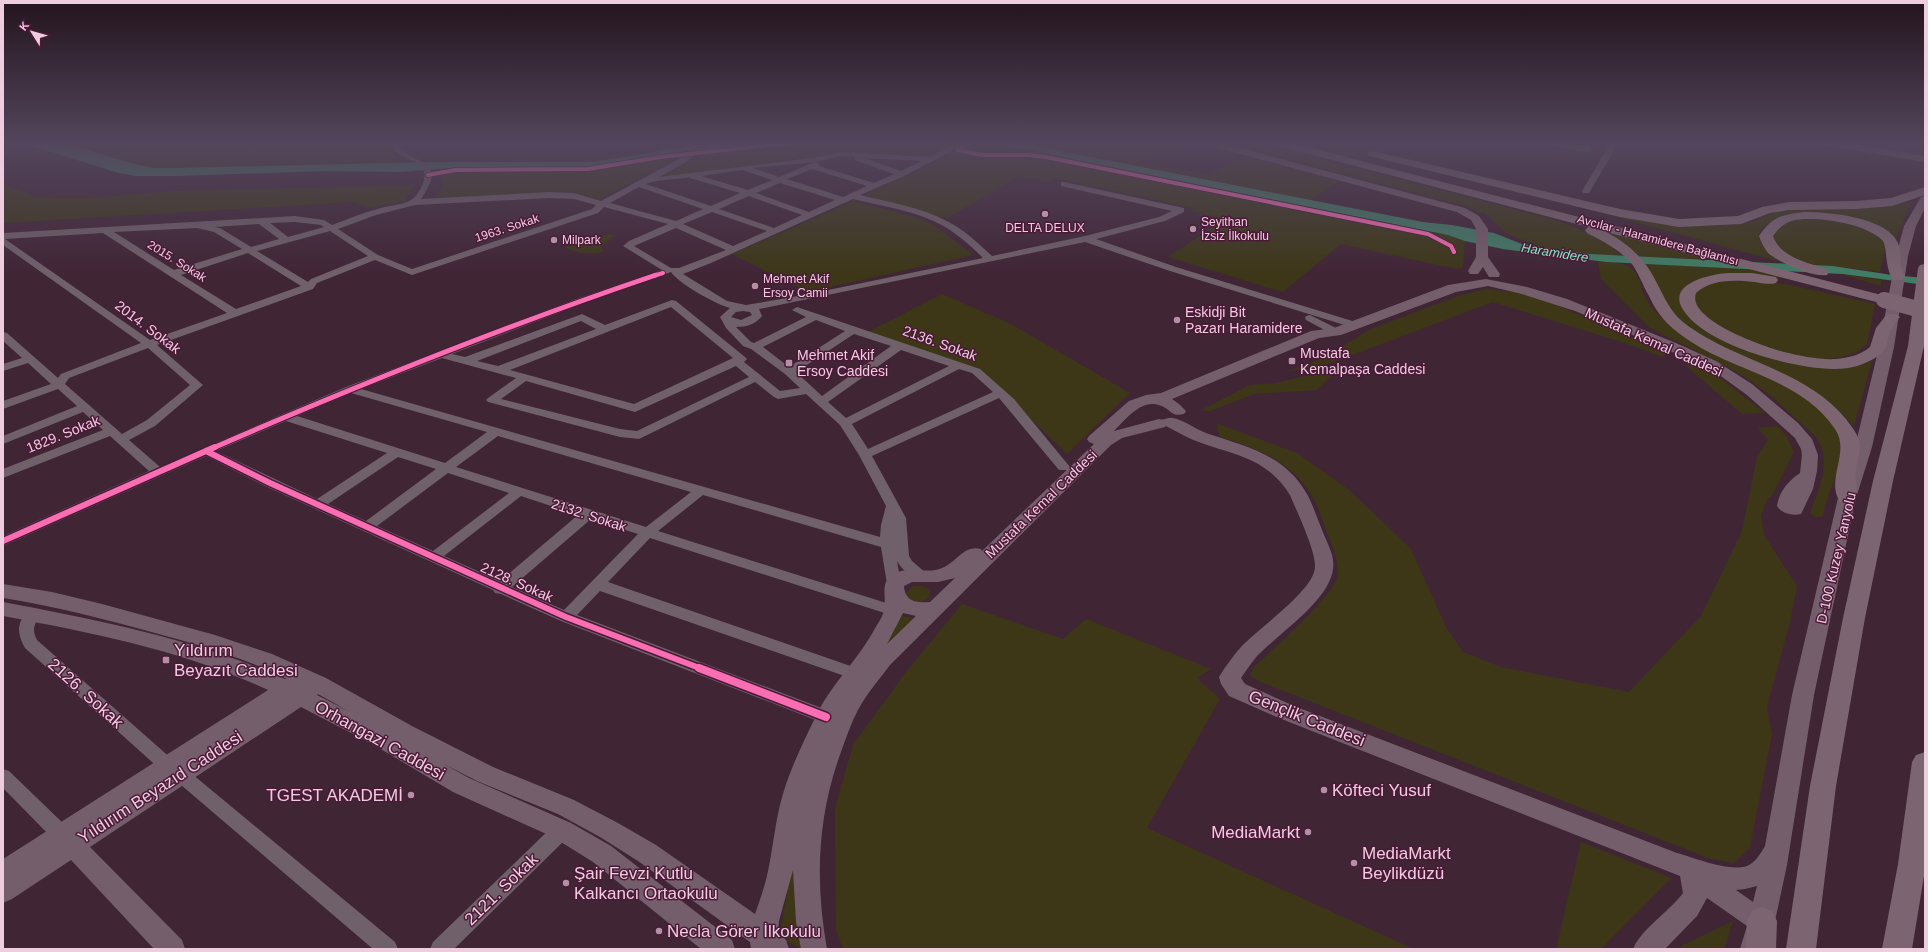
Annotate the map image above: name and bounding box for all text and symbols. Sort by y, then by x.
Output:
north arrow [12,12,52,52]
text: K [17,19,31,33]
marker: DELTA DELUX [1040,209,1050,219]
street label: 1963. Sokak [473,211,542,245]
street label: Avcılar - Haramidere Bağlantısı [1576,212,1740,268]
place label: Seyithan İzsiz İlkokulu [1201,215,1269,243]
place label: DELTA DELUX [1005,221,1085,235]
marker: Seyithan İzsiz İlkokulu [1188,224,1198,234]
place label: Milpark [562,233,602,247]
marker: Milpark [549,235,559,245]
street label: 2015. Sokak [145,237,210,285]
water label: Haramidere [1520,240,1590,265]
place label: Mehmet Akif Ersoy Camii [763,272,830,300]
marker: Mehmet Akif Ersoy Camii [750,281,760,291]
street label: 2014. Sokak [112,297,185,357]
place label: Eskidji Bit Pazarı Haramidere [1185,304,1303,336]
street label: Mustafa Kemal Caddesi [1583,304,1725,380]
marker: Eskidji Bit Pazarı Haramidere [1172,315,1182,325]
street label: 2136. Sokak [901,322,980,364]
place label: Mustafa Kemalpaşa Caddesi [1300,345,1425,377]
place label: Mehmet Akif Ersoy Caddesi [797,347,888,379]
marker: Mustafa Kemalpaşa Caddesi [1287,356,1297,366]
marker: Mehmet Akif Ersoy Caddesi [784,358,794,368]
street label: 1829. Sokak [24,412,103,456]
street label: Mustafa Kemal Caddesi [982,447,1100,561]
street label: D-100 Kuzey Yanyolu [1813,491,1859,625]
street label: 2132. Sokak [550,495,629,535]
street label: 2128. Sokak [478,559,557,606]
place label: Yıldırım Beyazıt Caddesi [174,641,298,680]
street label: 2126. Sokak [44,655,128,732]
marker: Yıldırım Beyazıt Caddesi [161,655,171,665]
street label: Gençlik Caddesi [1246,686,1368,750]
street label: Orhangazi Caddesi [312,697,448,784]
street label: Yıldırım Beyazıd Caddesi [75,727,246,848]
place label: Köfteci Yusuf [1332,781,1431,800]
marker: Köfteci Yusuf [1319,785,1329,795]
place label: TGEST AKADEMİ [266,786,403,805]
marker: TGEST AKADEMİ [406,790,416,800]
place label: MediaMarkt [1211,823,1300,842]
marker: MediaMarkt [1303,827,1313,837]
place label: MediaMarkt Beylikdüzü [1362,844,1451,883]
street label: 2121. Sokak [461,849,542,929]
marker: MediaMarkt Beylikdüzü [1349,858,1359,868]
place label: Şair Fevzi Kutlu Kalkancı Ortaokulu [574,864,718,903]
marker: Şair Fevzi Kutlu Kalkancı Ortaokulu [561,878,571,888]
place label: Necla Görer İlkokulu [667,922,821,941]
marker: Necla Görer İlkokulu [654,926,664,936]

